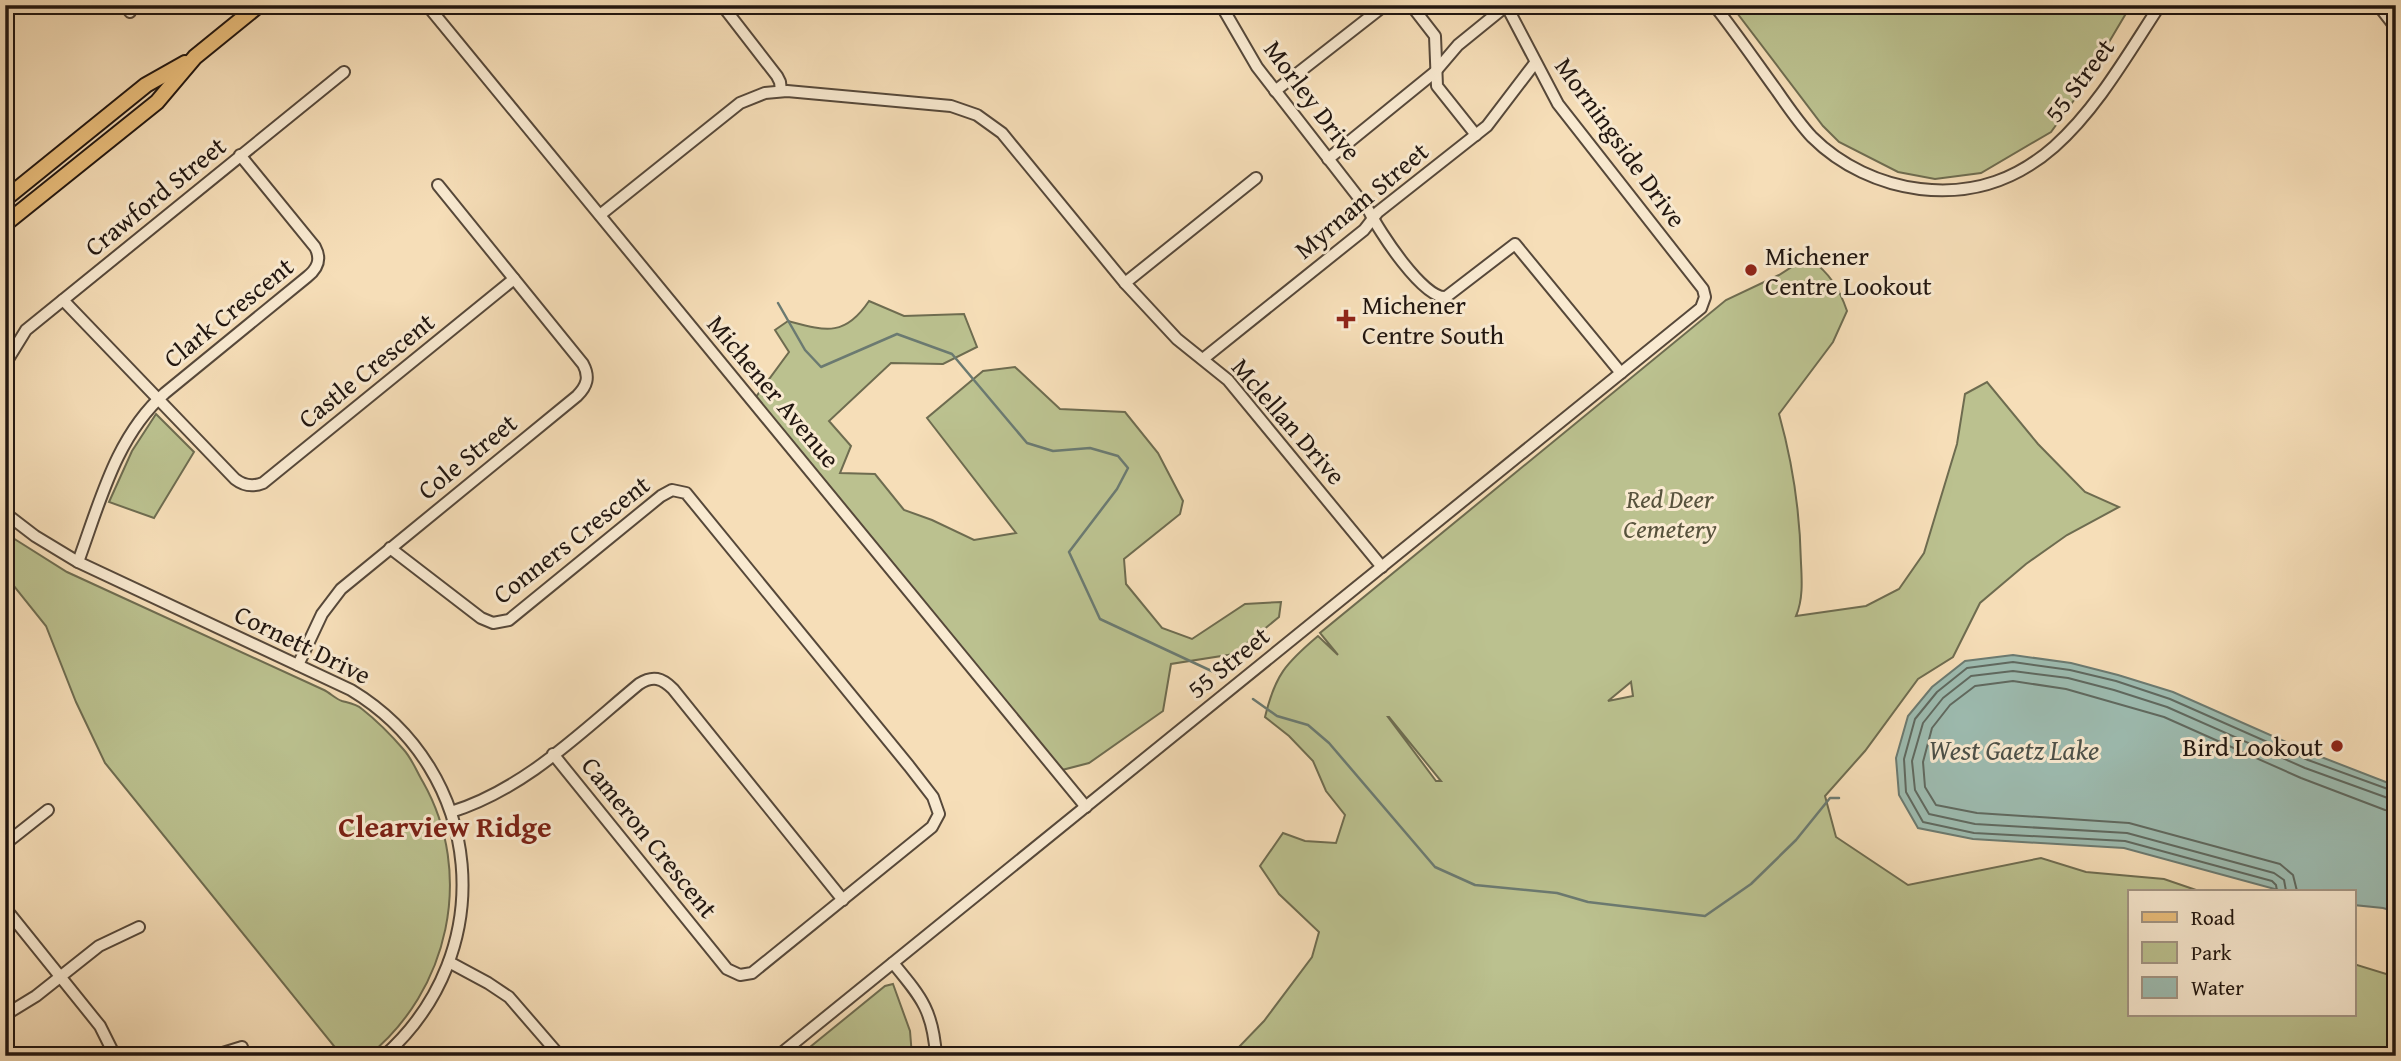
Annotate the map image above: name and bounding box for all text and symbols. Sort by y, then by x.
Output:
street label: 55 Street [2034,30,2124,130]
street label: Morley Drive [1255,32,1371,168]
street label: Morningside Drive [1546,49,1696,235]
street label: Crawford Street [76,127,234,265]
street label: Myrnam Street [1285,132,1437,268]
place label: Michener Centre Lookout [1765,236,1932,305]
street label: Clark Crescent [154,247,302,377]
marker: Michener Centre Lookout [1743,262,1759,278]
place label: Michener Centre South [1362,285,1505,354]
street label: Castle Crescent [289,303,443,437]
street label: Michener Avenue [698,306,850,476]
marker: Michener Centre South [1336,309,1356,329]
street label: Mclellan Drive [1223,349,1355,493]
street label: Cole Street [409,404,525,508]
street label: Conners Crescent [484,465,658,613]
park label: Red Deer Cemetery [1623,479,1717,548]
street label: Cornett Drive [228,594,378,694]
street label: 55 Street [1178,616,1278,708]
place label: Bird Lookout [2183,727,2323,766]
water label: West Gaetz Lake [1929,729,2099,770]
marker: Bird Lookout [2329,738,2345,754]
street label: Cameron Crescent [572,748,728,926]
district label: Clearview Ridge [338,804,552,848]
legend [2128,890,2356,1016]
text: Road [2191,902,2236,933]
text: Park [2191,937,2232,968]
text: Water [2191,972,2244,1003]

